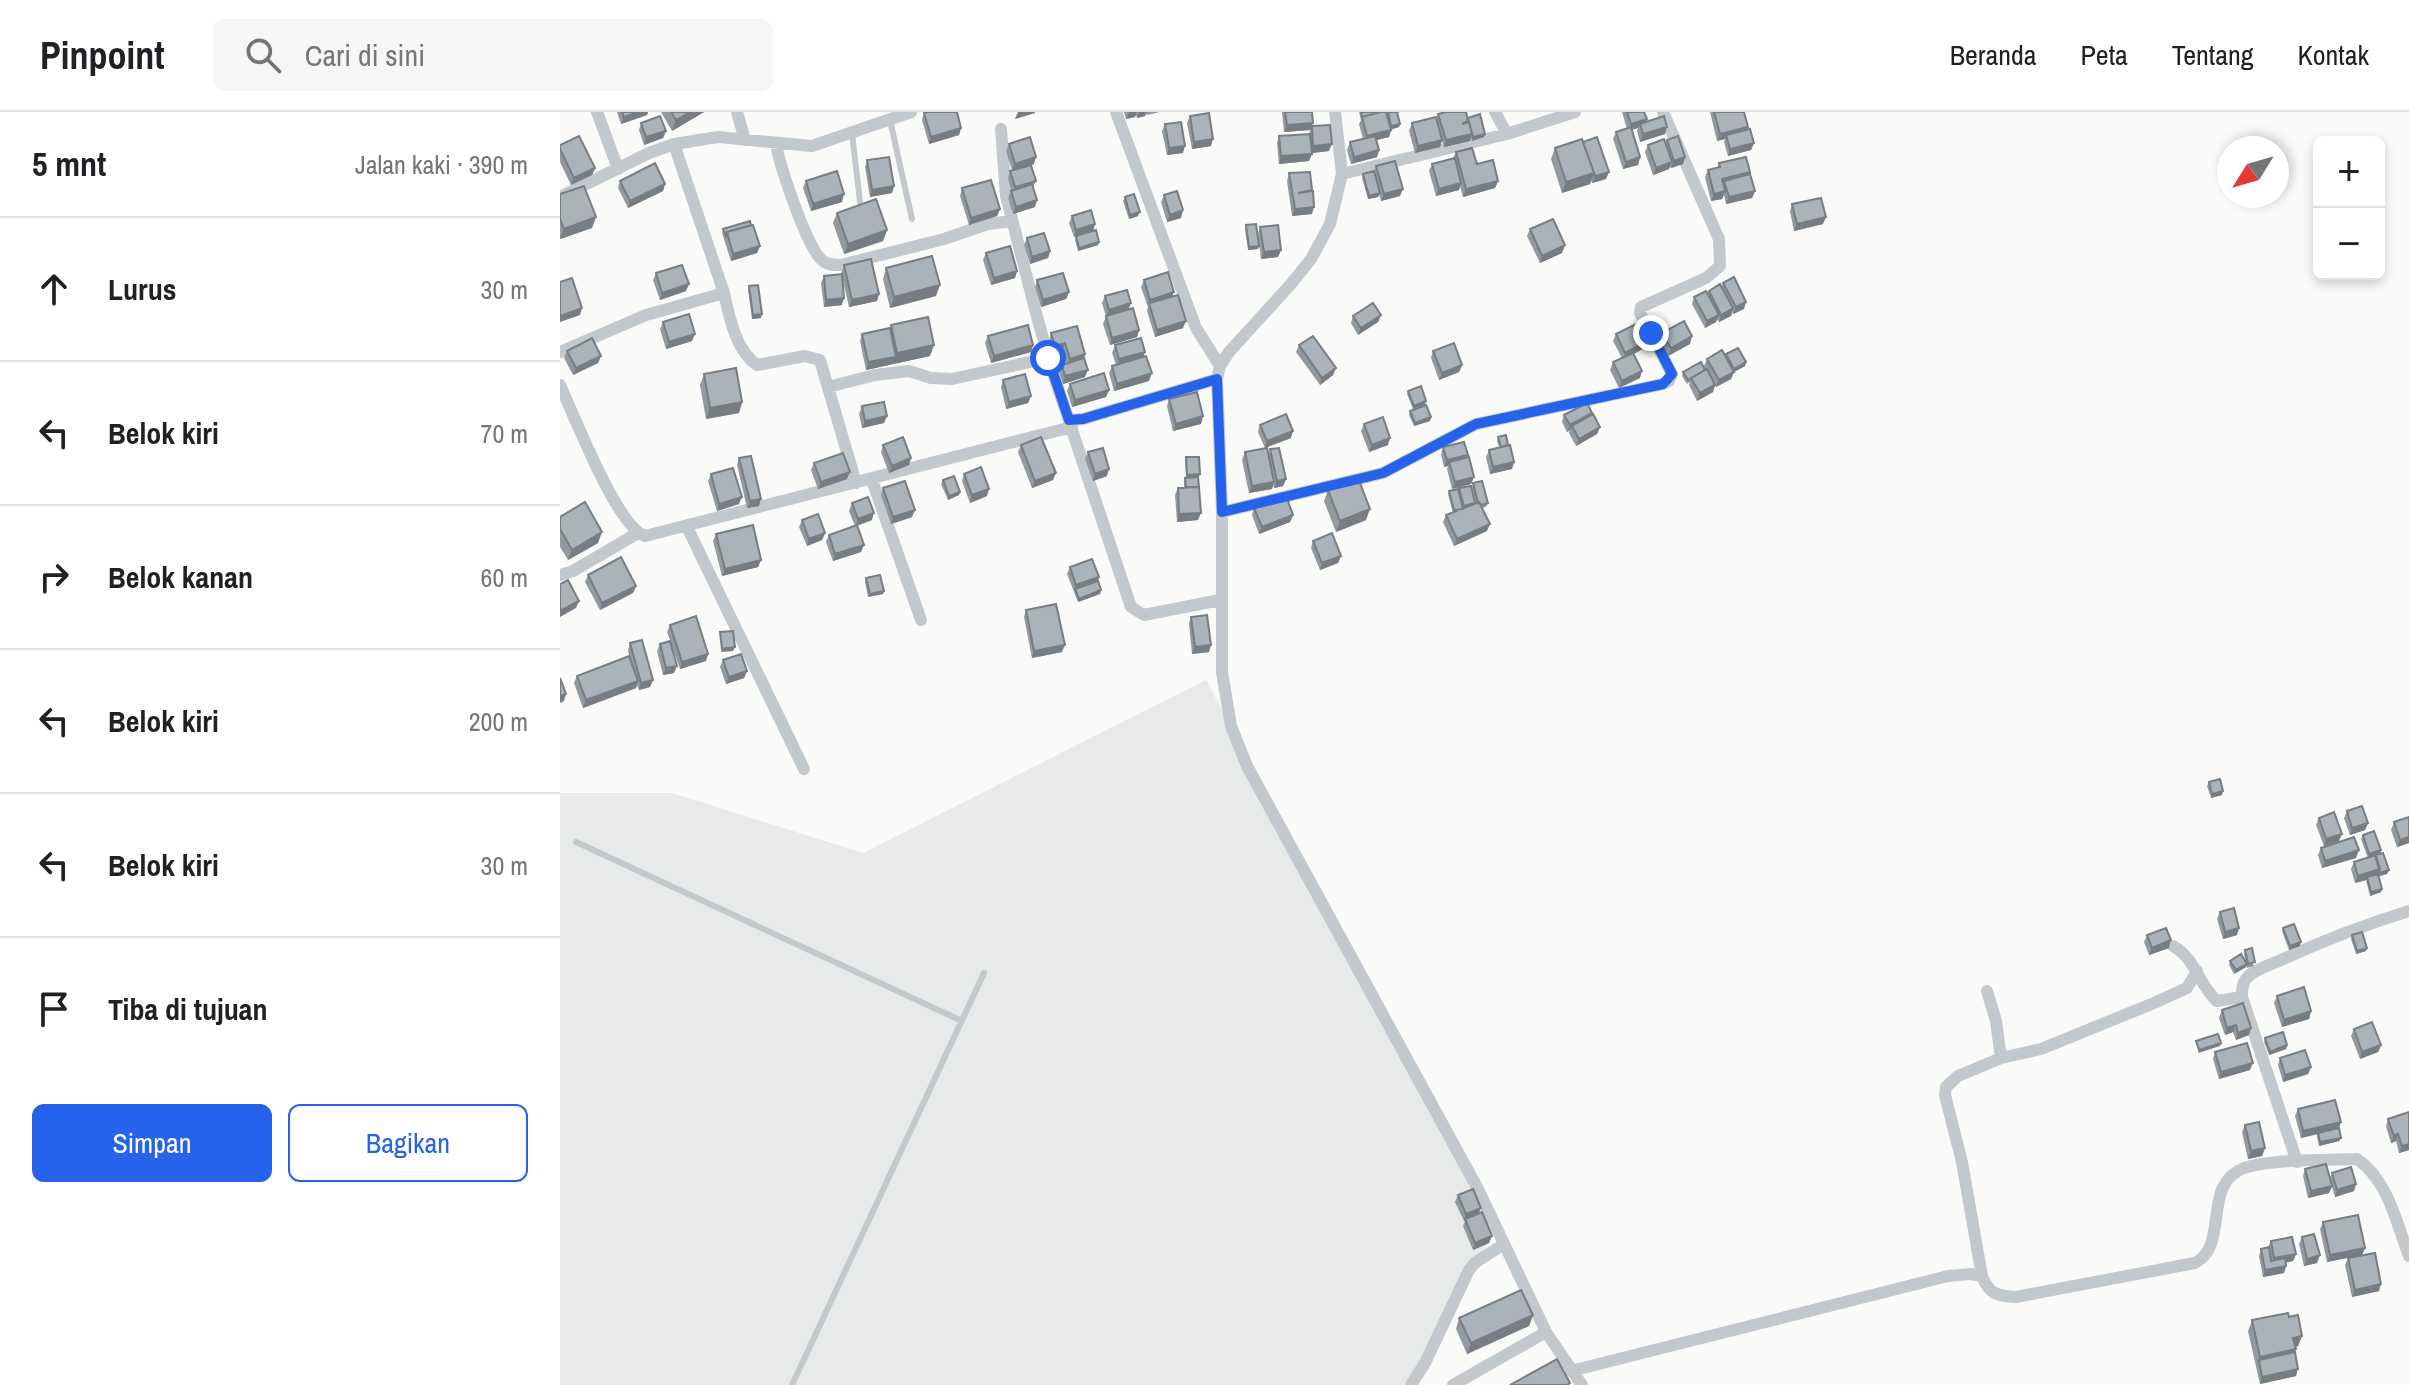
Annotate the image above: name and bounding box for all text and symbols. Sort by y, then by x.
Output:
search box [213,19,773,91]
text: Pinpoint [40,30,165,81]
icon: search [241,33,285,77]
text: Cari di sini [305,35,425,75]
text: Beranda [1950,36,2037,74]
text: Peta [2081,36,2128,74]
text: Tentang [2172,36,2254,74]
text: Kontak [2298,36,2369,74]
north arrow [2217,136,2289,208]
map controls [2313,136,2385,280]
button: + [2313,136,2385,208]
text: 5 mnt [32,141,106,187]
text: Jalan kaki · 390 m [355,147,528,182]
button: − [2313,208,2385,280]
icon: ahead [32,267,76,311]
text: Lurus [108,269,176,309]
text: 30 m [481,272,528,307]
route end [1633,315,1669,351]
route start [1030,340,1066,376]
icon: left [32,411,76,455]
text: Belok kiri [108,413,219,453]
text: 70 m [481,416,528,451]
icon: right [32,555,76,599]
text: Belok kanan [108,557,253,597]
text: 60 m [481,560,528,595]
icon: left [32,699,76,743]
text: Belok kiri [108,701,219,741]
text: 200 m [469,704,528,739]
icon: left [32,843,76,887]
text: Belok kiri [108,845,219,885]
text: 30 m [481,848,528,883]
icon: arrive [32,987,76,1031]
text: Tiba di tujuan [108,989,268,1029]
button: Simpan [32,1104,272,1182]
button: Bagikan [288,1104,528,1182]

